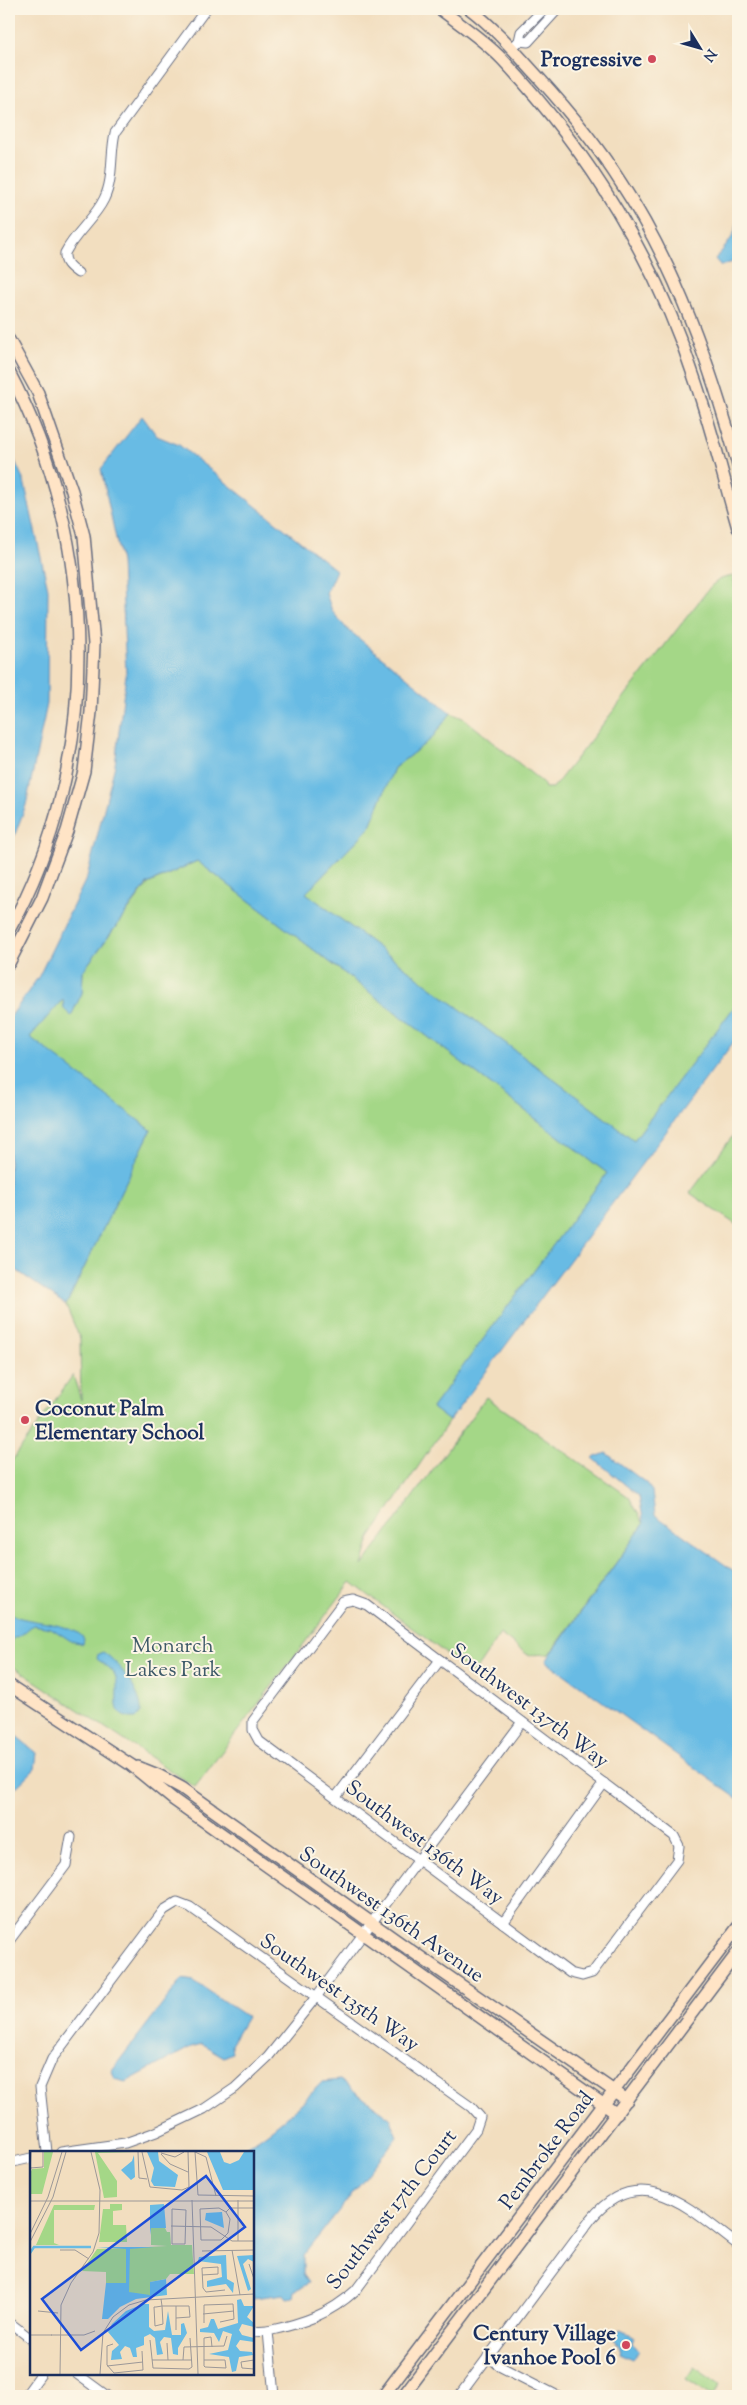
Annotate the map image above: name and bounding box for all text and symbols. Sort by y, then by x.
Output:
north arrow [674,22,724,72]
text: N [697,44,720,65]
place label: Progressive [541,46,642,76]
marker: Progressive [646,53,658,65]
place label: Coconut Palm Elementary School [35,1395,205,1449]
marker: Coconut Palm Elementary School [19,1414,31,1426]
park label: Monarch Lakes Park [125,1632,222,1686]
street label: Southwest 137th Way [443,1637,615,1777]
street label: Southwest 136th Way [338,1774,510,1914]
street label: Southwest 136th Avenue [292,1840,490,1991]
street label: Southwest 135th Way [253,1927,425,2060]
street label: Pembroke Road [493,2086,602,2217]
street label: Southwest 17th Court [320,2123,465,2297]
inset map [30,2151,254,2375]
place label: Century Village Ivanhoe Pool 6 [473,2320,616,2374]
marker: Century Village Ivanhoe Pool 6 [620,2339,632,2351]

